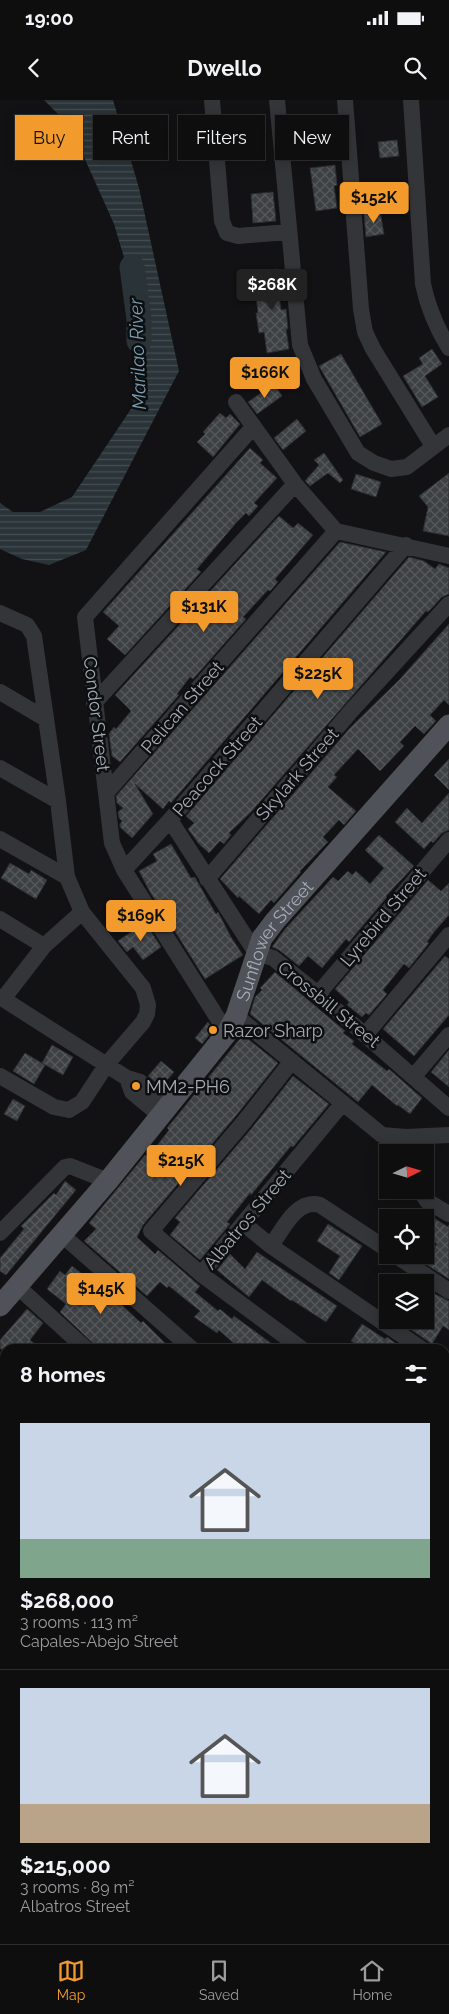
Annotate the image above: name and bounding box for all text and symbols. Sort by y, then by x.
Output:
text: 19:00 [25,7,74,29]
icon: back [20,54,48,82]
icon: search [401,54,429,82]
text: Dwello [187,55,262,81]
chip: Buy [15,115,83,160]
chip: Rent [93,115,168,160]
chip: Filters [178,115,265,160]
chip: New [275,115,349,160]
pin: $152K [339,182,409,224]
text: $152K [351,188,397,207]
pin: $268K [237,268,307,311]
text: $268K [247,275,297,294]
water label: Marilao River [124,296,150,410]
pin: $166K [230,356,300,399]
text: $166K [241,363,289,382]
pin: $131K [169,590,239,633]
text: $131K [181,597,227,616]
street label: Condor Street [80,655,114,773]
street label: Pelican Street [136,657,228,757]
pin: $225K [283,658,353,700]
text: $225K [294,664,342,683]
street label: Peacock Street [168,712,266,820]
street label: Skylark Street [251,724,343,824]
street label: Lyrebird Street [336,863,430,971]
street label: Sunflower Street [231,876,317,1004]
pin: $169K [106,900,176,942]
text: $169K [117,906,165,925]
street label: Crossbill Street [274,956,384,1052]
place label: Razor Sharp [223,1020,323,1041]
marker: Razor Sharp [207,1024,219,1036]
place label: MM2-PH6 [146,1076,230,1097]
marker: MM2-PH6 [130,1080,142,1092]
pin: $215K [146,1144,216,1187]
north arrow [379,1144,434,1199]
map controls [379,1144,434,1329]
text: $215K [158,1151,204,1170]
street label: Albatros Street [199,1165,295,1273]
button: locate [379,1209,434,1264]
pin: $145K [66,1272,136,1315]
button: layers [379,1274,434,1329]
text: $145K [78,1279,124,1298]
icon: filters [402,1360,430,1388]
text: 8 homes [20,1362,106,1387]
icon: home [180,1455,270,1545]
text: $268,000 [20,1588,114,1613]
text: 3 rooms · 113 m² [20,1613,138,1632]
text: Capales-Abejo Street [20,1632,178,1651]
icon: home [180,1721,270,1811]
text: $215,000 [20,1853,111,1878]
text: 3 rooms · 89 m² [20,1878,135,1897]
text: Albatros Street [20,1897,130,1916]
tab: Map [57,1957,85,2003]
tab: Saved [199,1957,239,2003]
tab: Home [353,1957,392,2003]

